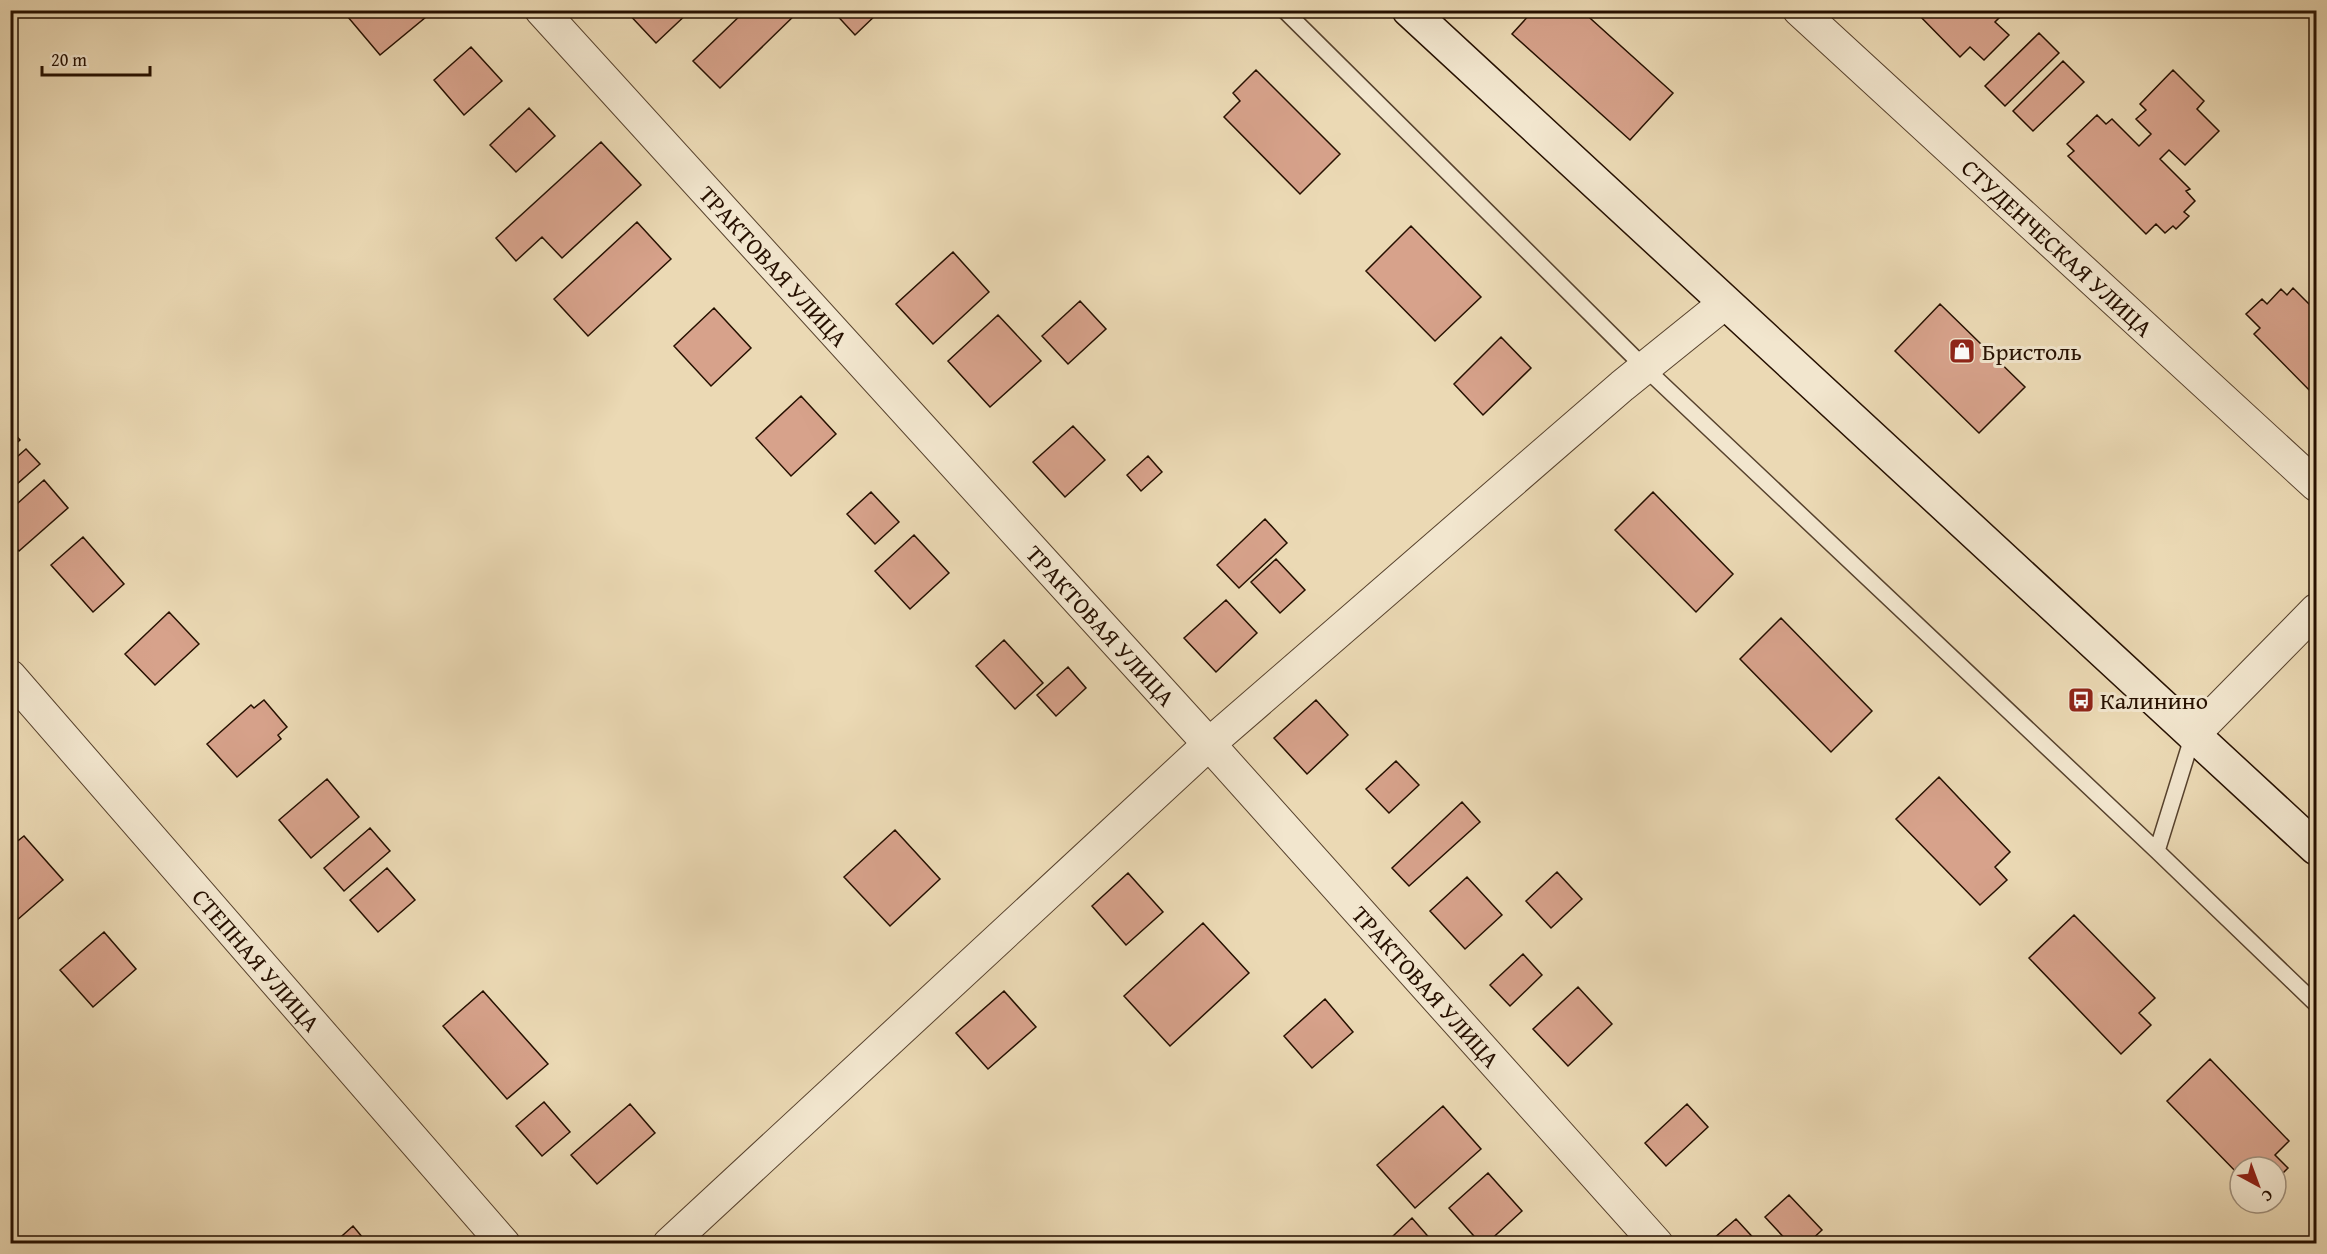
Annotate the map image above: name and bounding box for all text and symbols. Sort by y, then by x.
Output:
scale bar [42,39,150,77]
text: 20 m [51,46,87,73]
street label: СТУДЕНЧЕСКАЯ УЛИЦА [1954,150,2161,345]
street label: ТРАКТОВАЯ УЛИЦА [691,177,857,355]
place label: Бристоль [1982,334,2082,369]
shop icon: Бристоль [1947,336,1977,366]
street label: ТРАКТОВАЯ УЛИЦА [1018,537,1184,714]
place label: Калинино [2100,683,2208,718]
bus stop icon: Калинино [2066,685,2096,715]
street label: СТЕПНАЯ УЛИЦА [184,880,329,1039]
street label: ТРАКТОВАЯ УЛИЦА [1344,898,1509,1076]
north arrow [2228,1155,2288,1215]
text: С [2257,1184,2279,1208]

